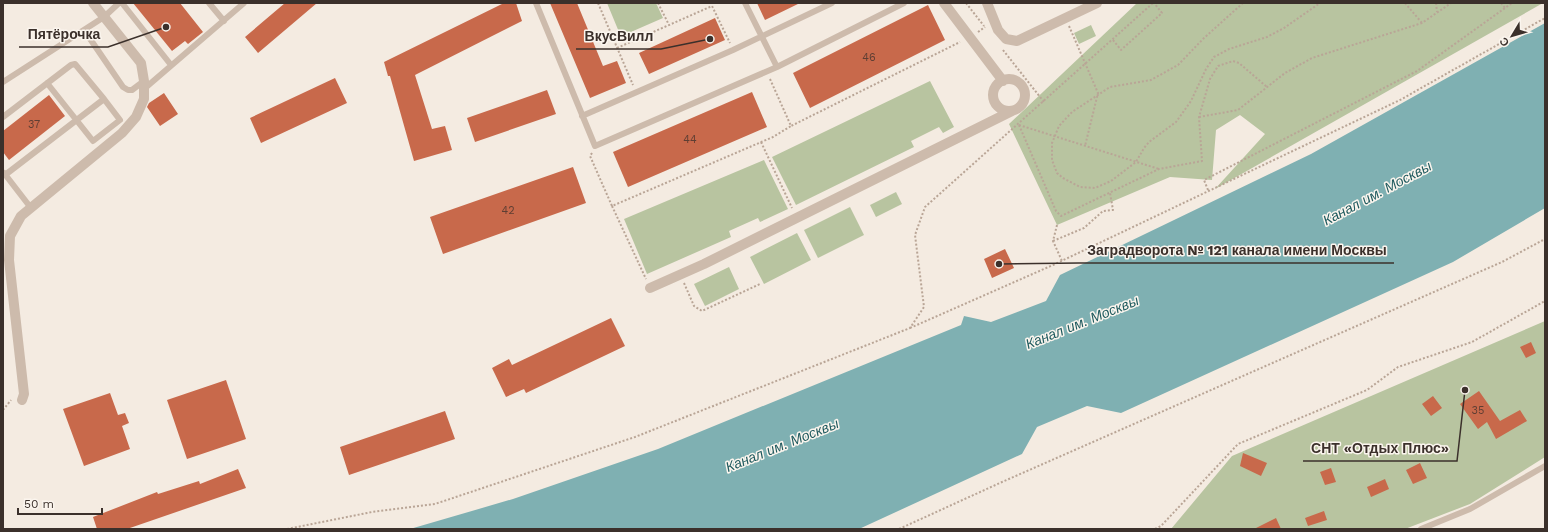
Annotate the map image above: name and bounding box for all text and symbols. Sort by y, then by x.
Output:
north arrow [1492,16,1532,56]
callout: Пятёрочка [19,21,108,47]
callout: ВкусВилл [576,23,661,49]
text: Пятёрочка [28,26,100,42]
text: ВкусВилл [585,28,653,44]
text: С [1497,35,1512,49]
house number: 46 [862,51,876,64]
house number: 37 [28,118,40,131]
house number: 44 [683,133,697,146]
water label: Канал им. Москвы [1320,157,1435,228]
house number: 42 [501,204,515,217]
callout: Заградворота № 121 канала имени Москвы [1079,237,1394,263]
text: Заградворота № 121 канала имени Москвы [1087,242,1387,258]
water label: Канал им. Москвы [1023,292,1141,352]
house number: 35 [1472,404,1484,417]
water label: Канал им. Москвы [723,415,841,475]
callout: СНТ «Отдых Плюс» [1303,435,1457,461]
text: СНТ «Отдых Плюс» [1311,440,1449,456]
scale bar [18,490,102,516]
text: 50 m [24,497,54,511]

